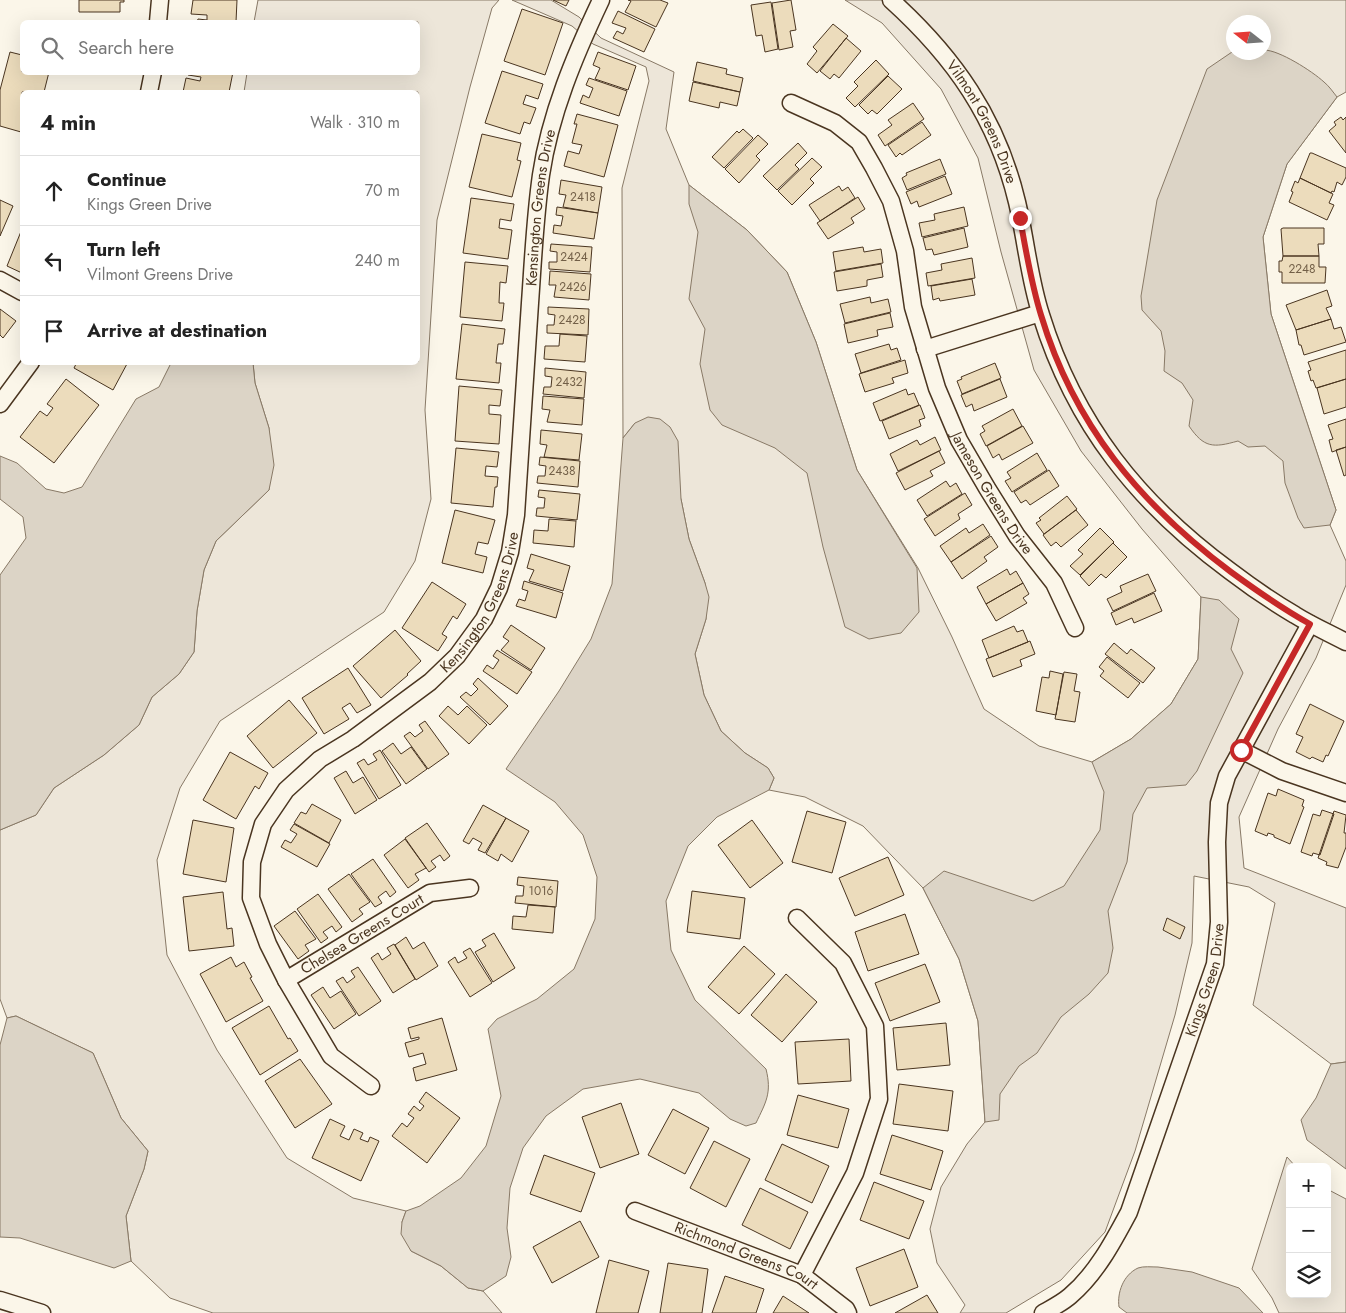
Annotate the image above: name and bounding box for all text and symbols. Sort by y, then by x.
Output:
north arrow [1226,15,1271,60]
search box [20,20,420,75]
icon: search [38,34,66,62]
text: Search here [78,34,174,61]
street label: Vilmont Greens Drive [941,55,1023,186]
text: 4 min [40,108,96,138]
text: Walk · 310 m [310,111,400,134]
street label: Kensington Greens Drive [520,126,561,287]
text: Continue [87,166,166,193]
icon: ahead [40,177,68,205]
text: 70 m [365,179,400,202]
house number: 2418 [570,188,596,206]
text: Kings Green Drive [87,193,212,216]
route end [1009,207,1032,230]
text: Turn left [87,236,160,263]
icon: left [40,247,68,275]
house number: 2424 [560,248,588,266]
text: 240 m [355,249,400,272]
house number: 2248 [1288,260,1316,278]
text: Vilmont Greens Drive [87,263,233,286]
house number: 2426 [559,278,587,296]
house number: 2428 [558,311,586,329]
icon: arrive [40,317,68,345]
text: Arrive at destination [87,317,267,344]
house number: 2432 [555,373,583,391]
street label: Jameson Greens Drive [945,427,1039,559]
house number: 2438 [549,462,575,480]
street label: Kensington Greens Drive [435,530,524,678]
route start [1230,739,1253,762]
house number: 1016 [529,882,554,900]
street label: Chelsea Greens Court [296,888,428,980]
street label: Kings Green Drive [1180,922,1230,1040]
map controls [1286,1163,1331,1298]
button: + [1286,1163,1331,1208]
button: − [1286,1208,1331,1253]
street label: Richmond Greens Court [671,1216,823,1295]
button: layers [1286,1253,1331,1298]

